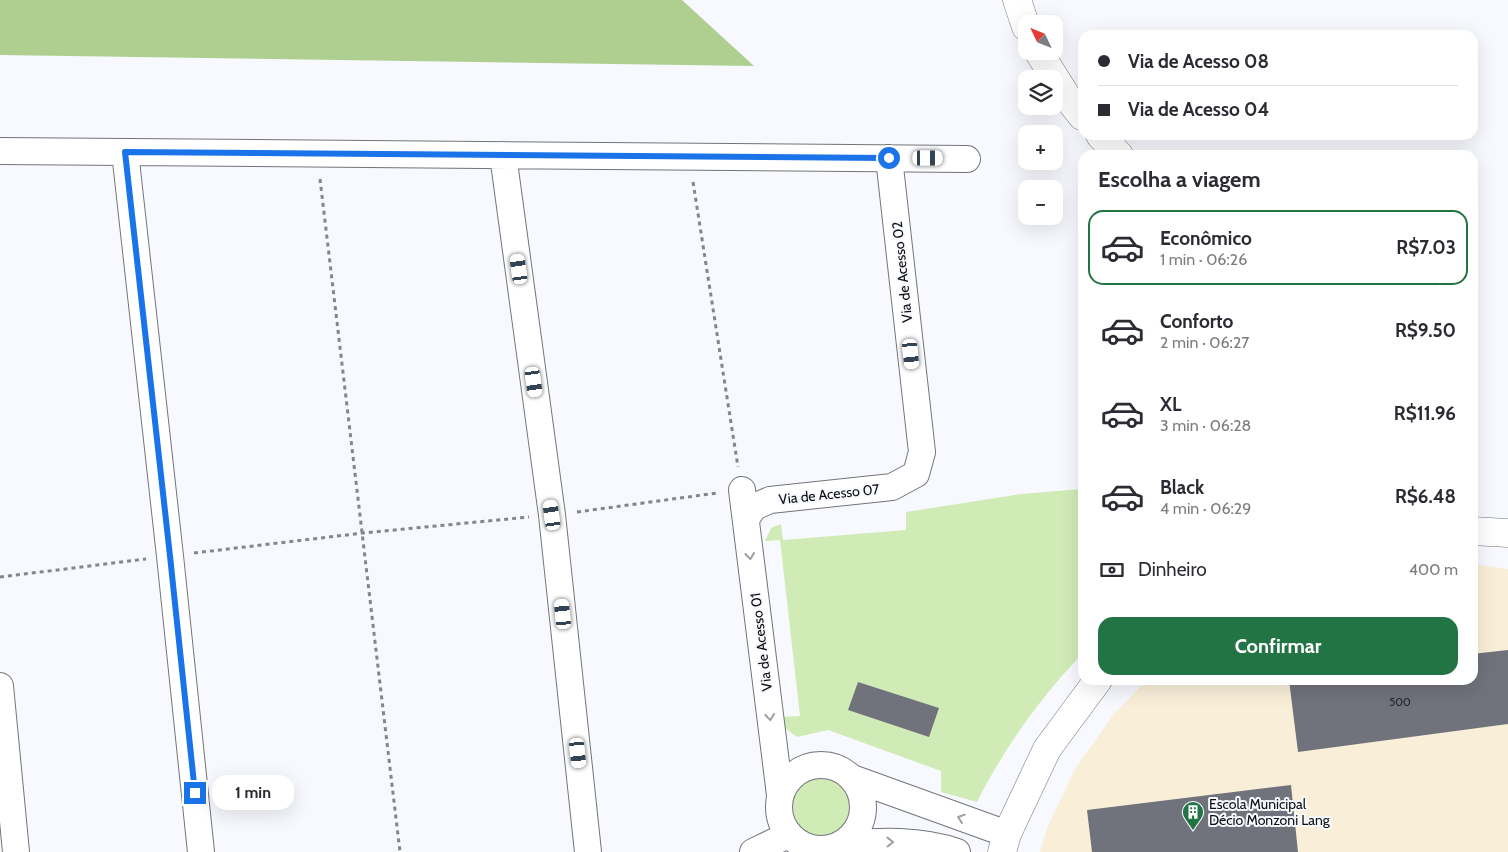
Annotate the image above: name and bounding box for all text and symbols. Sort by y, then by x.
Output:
north arrow [1018,15,1062,60]
map controls [1018,15,1063,225]
text: Via de Acesso 08 [1128,50,1269,73]
button: layers [1018,70,1063,115]
text: Via de Acesso 04 [1128,98,1269,121]
button: + [1018,125,1063,170]
route start [878,147,900,169]
car [913,151,943,166]
text: Escolha a viagem [1098,166,1261,193]
button: − [1018,180,1063,225]
street label: Via de Acesso 02 [888,221,916,323]
icon: car [1100,225,1145,270]
text: Econômico [1160,227,1252,250]
text: R$7.03 [1396,236,1456,259]
text: 1 min · 06:26 [1160,250,1247,269]
car [509,253,528,285]
icon: car [1100,308,1145,353]
text: Conforto [1160,310,1233,333]
text: R$9.50 [1395,319,1456,342]
text: 2 min · 06:27 [1160,333,1249,352]
car [901,338,920,370]
car [524,366,543,398]
icon: car [1100,391,1145,436]
text: XL [1160,393,1181,416]
text: R$11.96 [1394,402,1456,425]
text: 3 min · 06:28 [1160,416,1251,435]
icon: car [1100,474,1145,519]
text: Black [1160,476,1204,499]
street label: Via de Acesso 07 [778,480,880,508]
text: R$6.48 [1395,485,1456,508]
car [542,499,561,531]
text: 4 min · 06:29 [1160,499,1251,518]
one-way arrow [744,552,755,560]
icon: cash [1098,556,1126,584]
text: Dinheiro [1138,558,1207,581]
text: 400 m [1409,560,1458,579]
street label: Via de Acesso 01 [746,592,776,692]
car [553,598,572,630]
button: Confirmar [1098,617,1458,675]
house number: 500 [1389,695,1411,709]
one-way arrow [764,714,775,722]
car [568,737,587,769]
callout: 1 min [212,776,295,810]
route end [184,782,206,804]
text: 1 min [235,783,271,802]
place label: Escola Municipal Décio Monzoni Lang [1209,795,1331,829]
building icon: Escola Municipal Décio Monzoni Lang [1181,800,1205,831]
one-way arrow [957,814,966,824]
one-way arrow [886,836,894,847]

